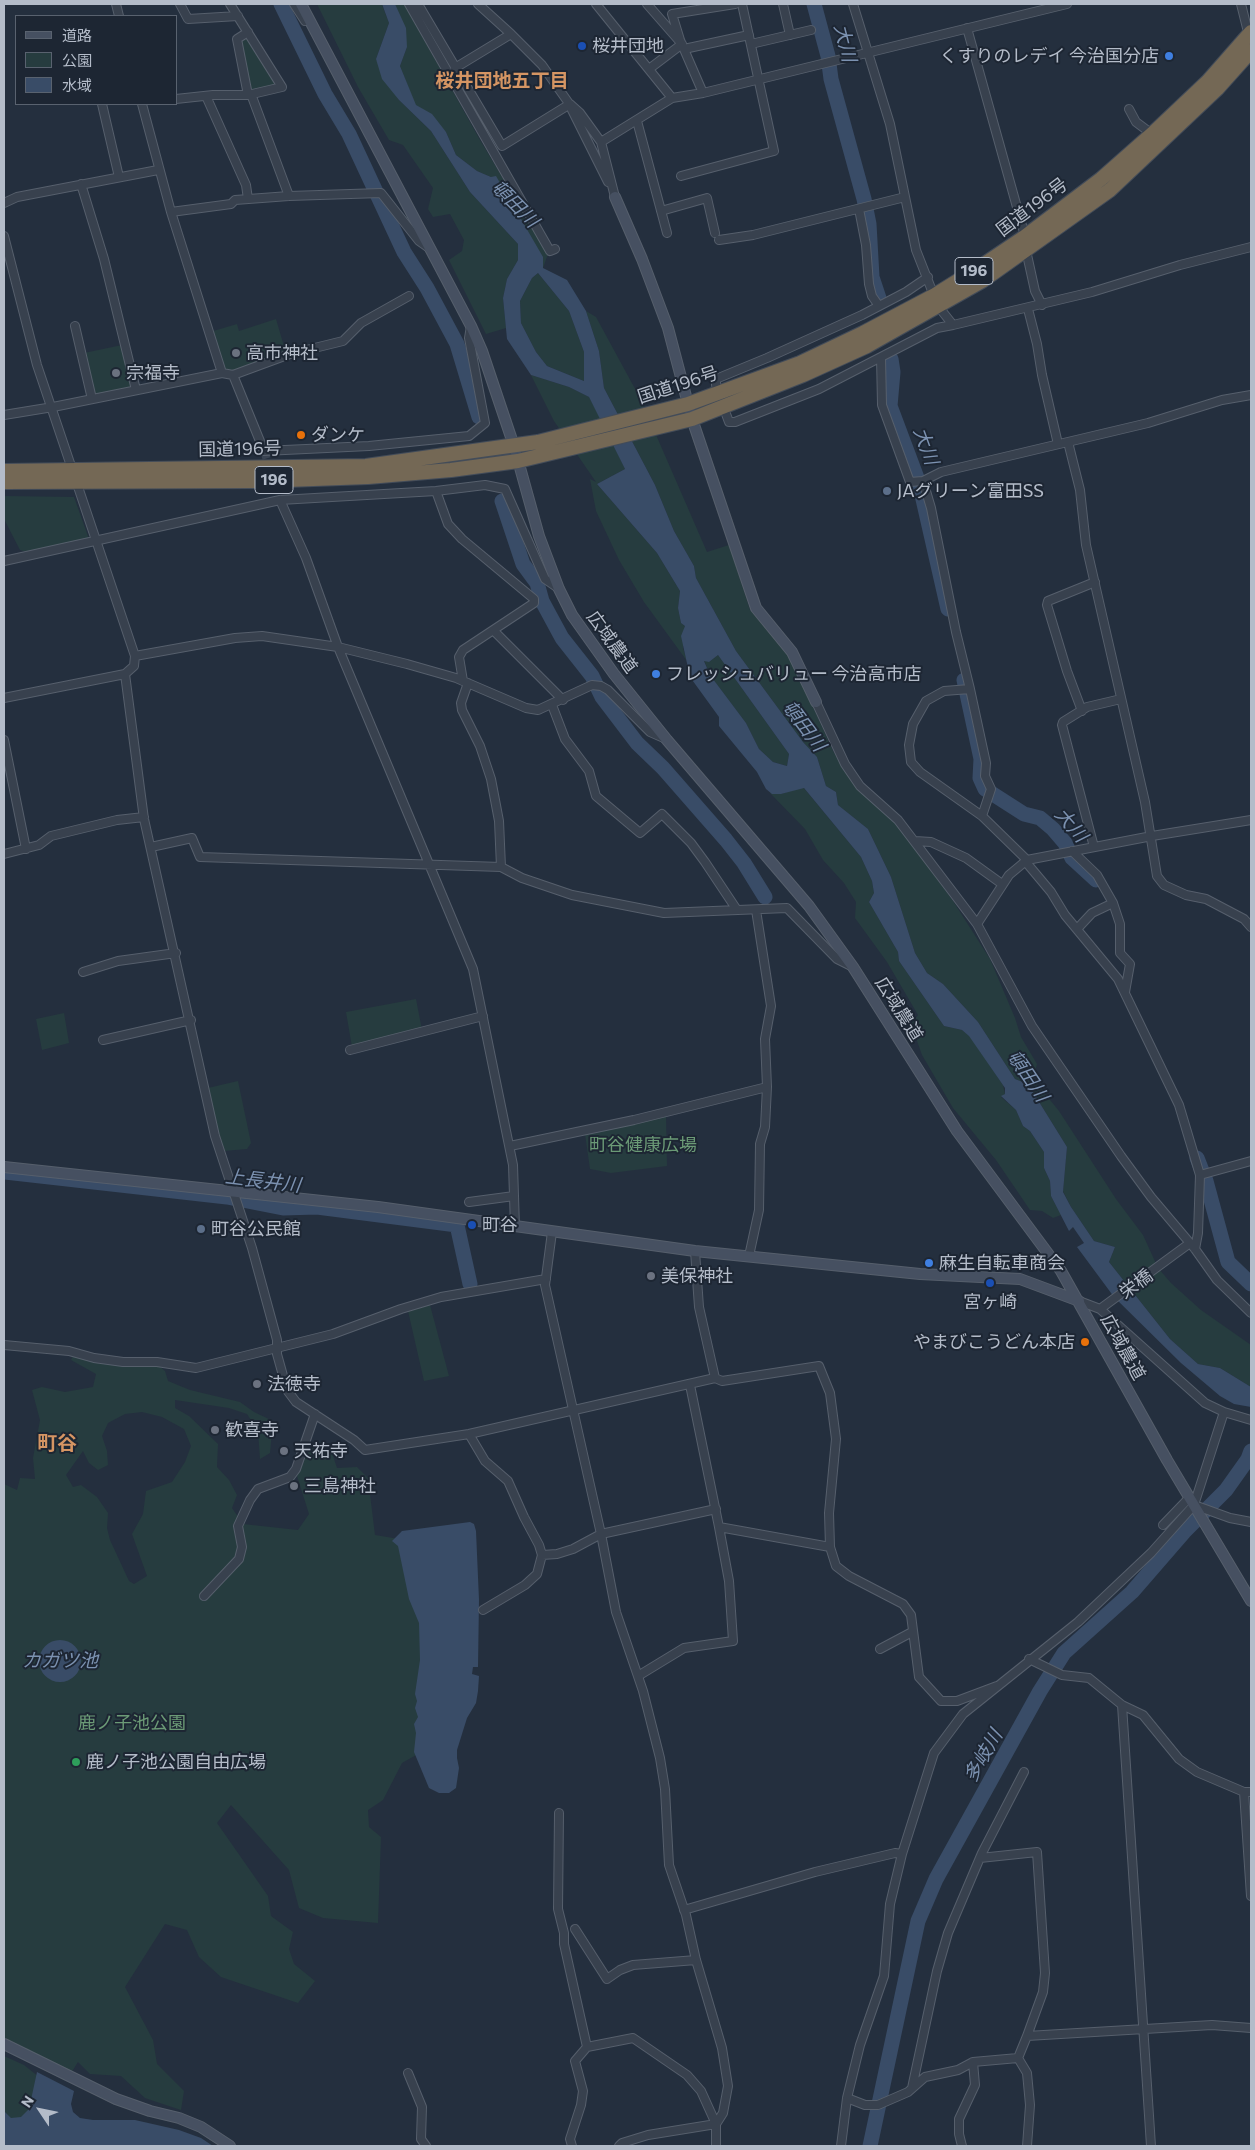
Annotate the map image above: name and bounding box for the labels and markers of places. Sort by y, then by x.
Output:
place label: 桜井団地 [592,35,664,57]
marker: 桜井団地 [576,40,588,52]
place label: くすりのレデイ 今治国分店 [940,45,1159,67]
marker: くすりのレデイ 今治国分店 [1163,50,1175,62]
place label: 高市神社 [246,342,318,364]
marker: 高市神社 [230,347,242,359]
place label: 宗福寺 [126,362,180,384]
marker: 宗福寺 [110,367,122,379]
place label: ダンケ [311,424,365,446]
marker: ダンケ [295,429,307,441]
place label: JAグリーン富田SS [897,480,1044,502]
marker: JAグリーン富田SS [881,485,893,497]
place label: フレッシュバリュー 今治高市店 [666,663,921,685]
marker: フレッシュバリュー 今治高市店 [650,668,662,680]
place label: 町谷 [482,1214,518,1236]
place label: 町谷公民館 [211,1218,301,1240]
marker: 町谷 [466,1219,478,1231]
marker: 町谷公民館 [195,1223,207,1235]
place label: 麻生自転車商会 [939,1252,1065,1274]
marker: 麻生自転車商会 [923,1257,935,1269]
place label: 美保神社 [661,1265,733,1287]
marker: 美保神社 [645,1270,657,1282]
marker: 宮ヶ崎 [984,1277,996,1289]
place label: 宮ヶ崎 [963,1291,1017,1313]
place label: やまびこうどん本店 [913,1331,1075,1353]
marker: やまびこうどん本店 [1079,1336,1091,1348]
place label: 法徳寺 [267,1373,321,1395]
marker: 法徳寺 [251,1378,263,1390]
place label: 歓喜寺 [225,1419,279,1441]
marker: 歓喜寺 [209,1424,221,1436]
place label: 天祐寺 [294,1440,348,1462]
marker: 天祐寺 [278,1445,290,1457]
place label: 三島神社 [304,1475,376,1497]
marker: 三島神社 [288,1480,300,1492]
place label: 鹿ノ子池公園自由広場 [86,1751,266,1773]
marker: 鹿ノ子池公園自由広場 [70,1756,82,1768]

